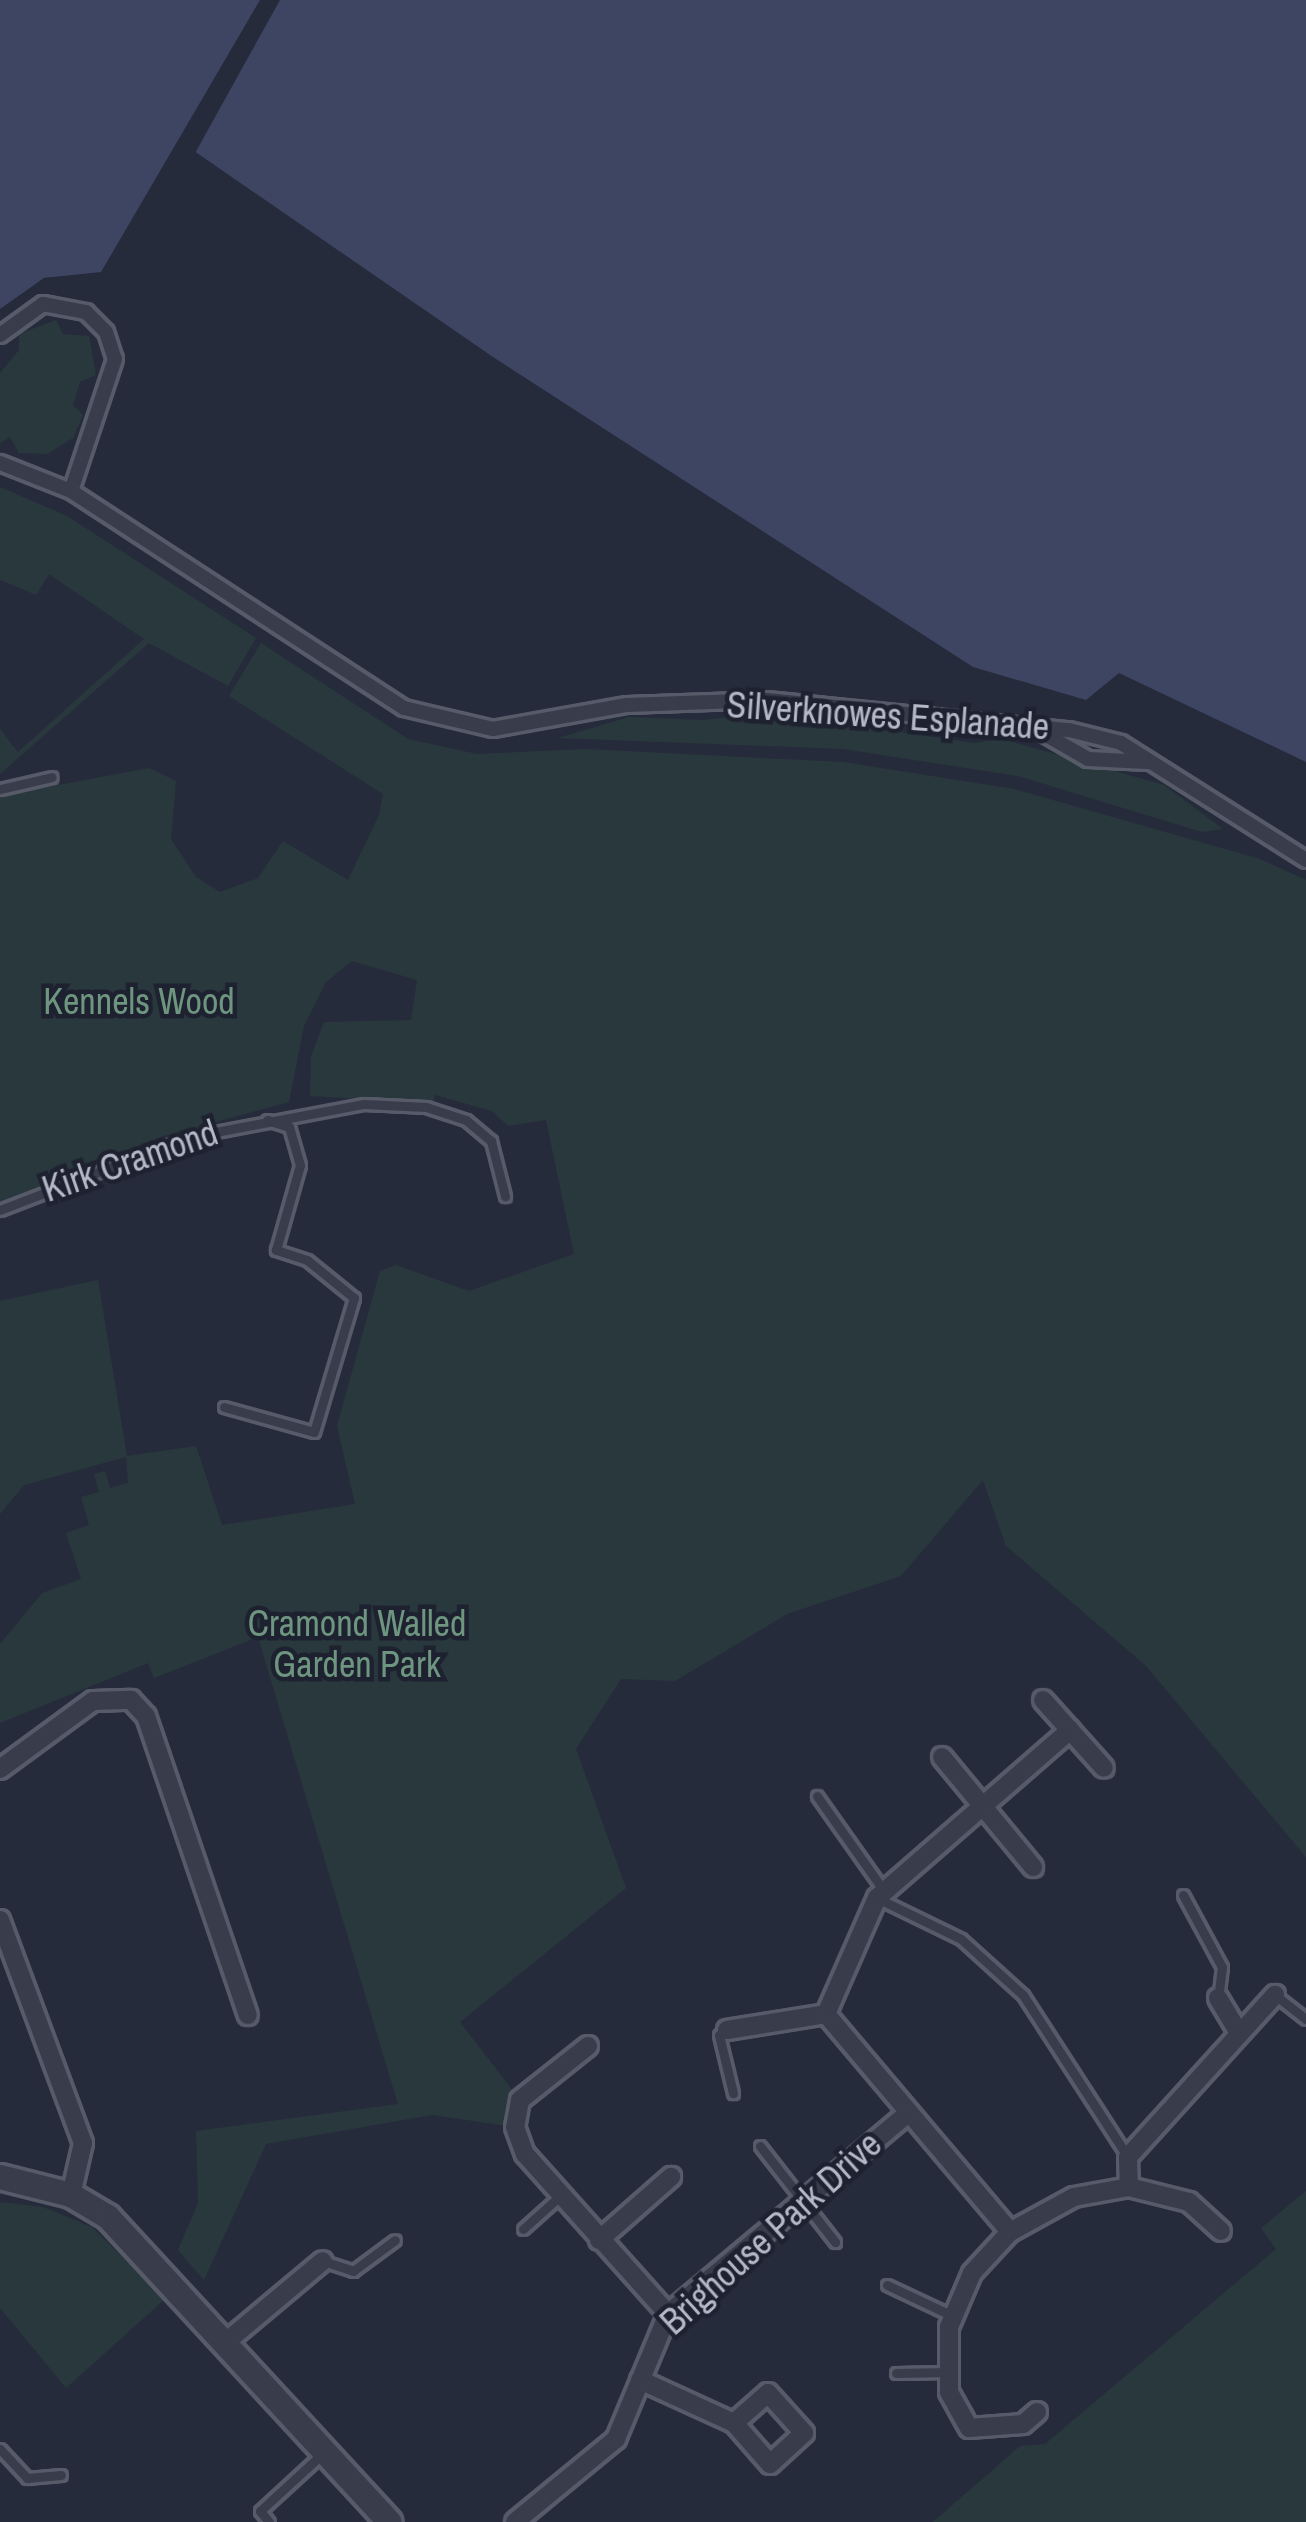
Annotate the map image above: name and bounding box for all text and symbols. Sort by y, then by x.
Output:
street label: Silverknowes Esplanade [725,683,1051,749]
park label: Kennels Wood [43,980,235,1024]
street label: Kirk Cramond [37,1111,223,1211]
park label: Cramond Walled Garden Park [248,1601,466,1686]
street label: Brighouse Park Drive [652,2123,890,2343]

